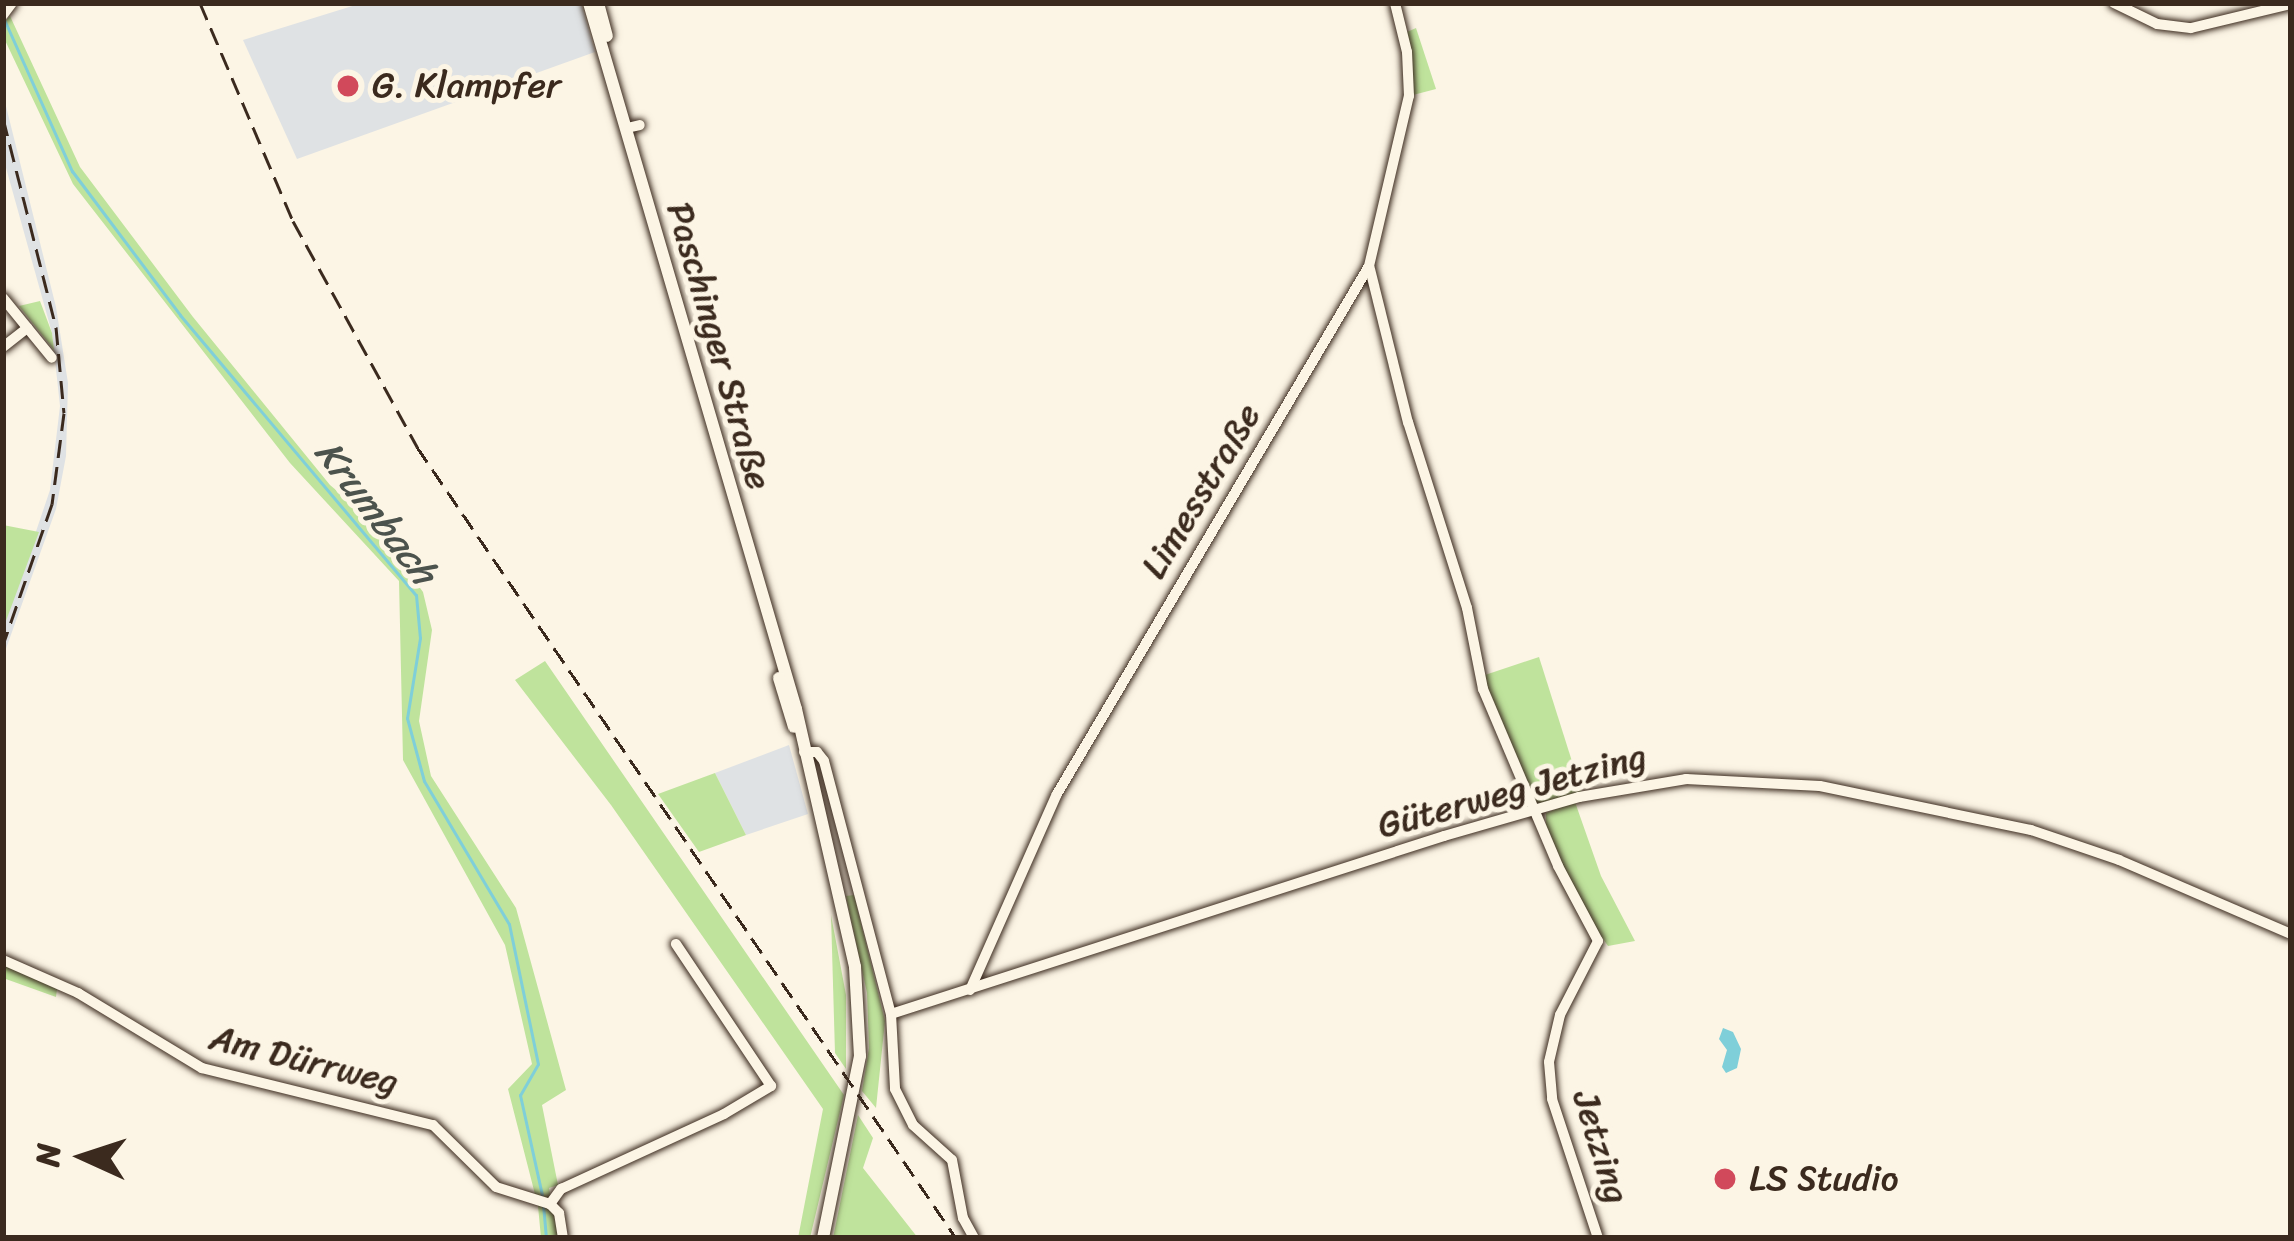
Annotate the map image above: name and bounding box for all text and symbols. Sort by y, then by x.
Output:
place label: G. Klampfer [372,64,561,108]
marker: G. Klampfer [335,73,361,99]
street label: Paschinger Straße [657,197,781,495]
street label: Limesstraße [1132,396,1270,586]
water label: Krumbach [305,430,447,594]
street label: Güterweg Jetzing [1372,734,1652,848]
street label: Am Dürrweg [205,1016,403,1104]
street label: Jetzing [1563,1085,1639,1209]
north arrow [24,1097,144,1217]
text: N [18,1142,78,1168]
place label: LS Studio [1749,1157,1902,1201]
marker: LS Studio [1712,1166,1738,1192]

